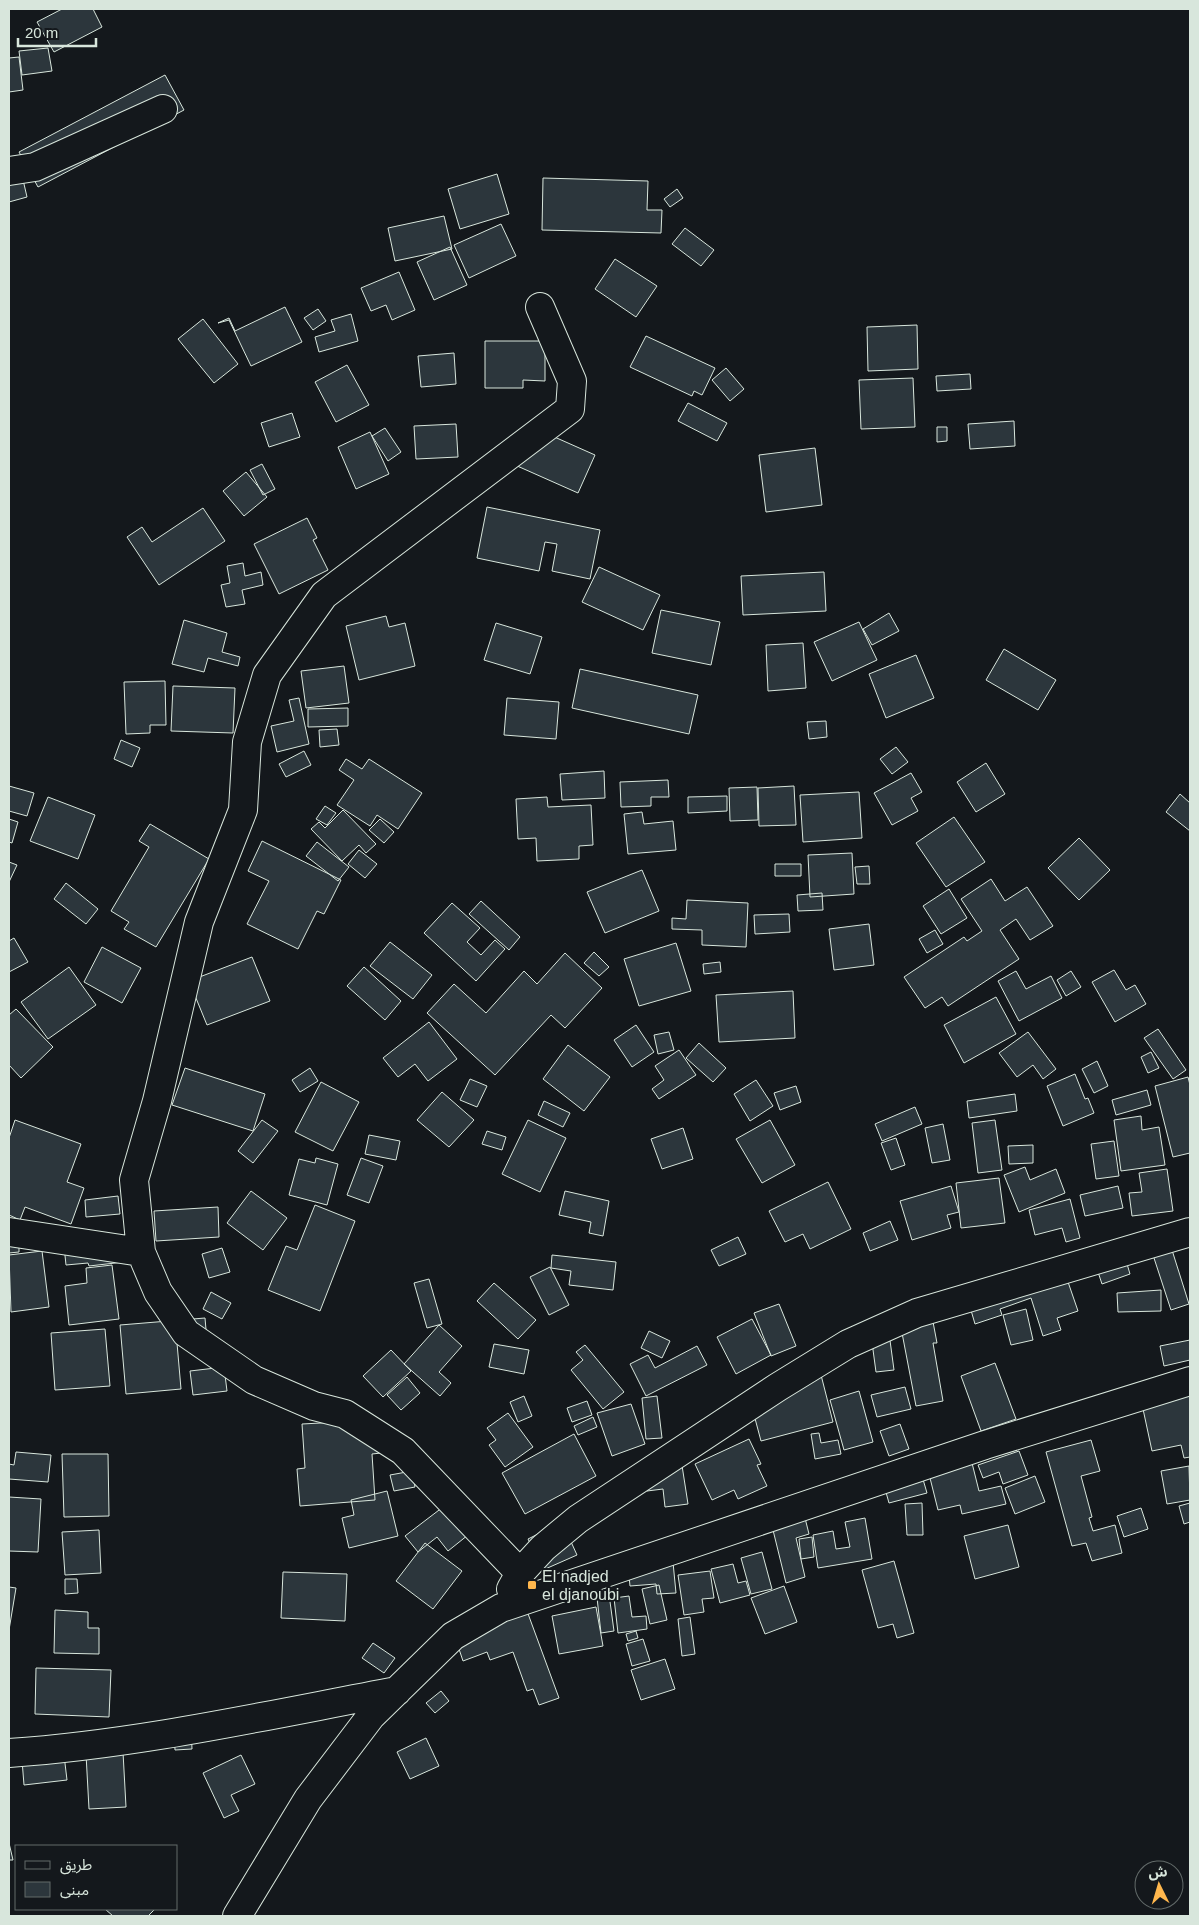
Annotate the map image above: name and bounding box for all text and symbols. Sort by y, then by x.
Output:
scale bar [18,15,95,47]
text: 20 m [25,24,58,41]
place label: El nadjed el djanoubi [542,1568,619,1603]
marker: El nadjed el djanoubi [526,1579,538,1591]
legend [15,1845,178,1910]
text: طريق [60,1856,92,1875]
north arrow [1134,1860,1184,1910]
text: ش [1148,1863,1168,1881]
text: مبنى [60,1881,89,1899]

